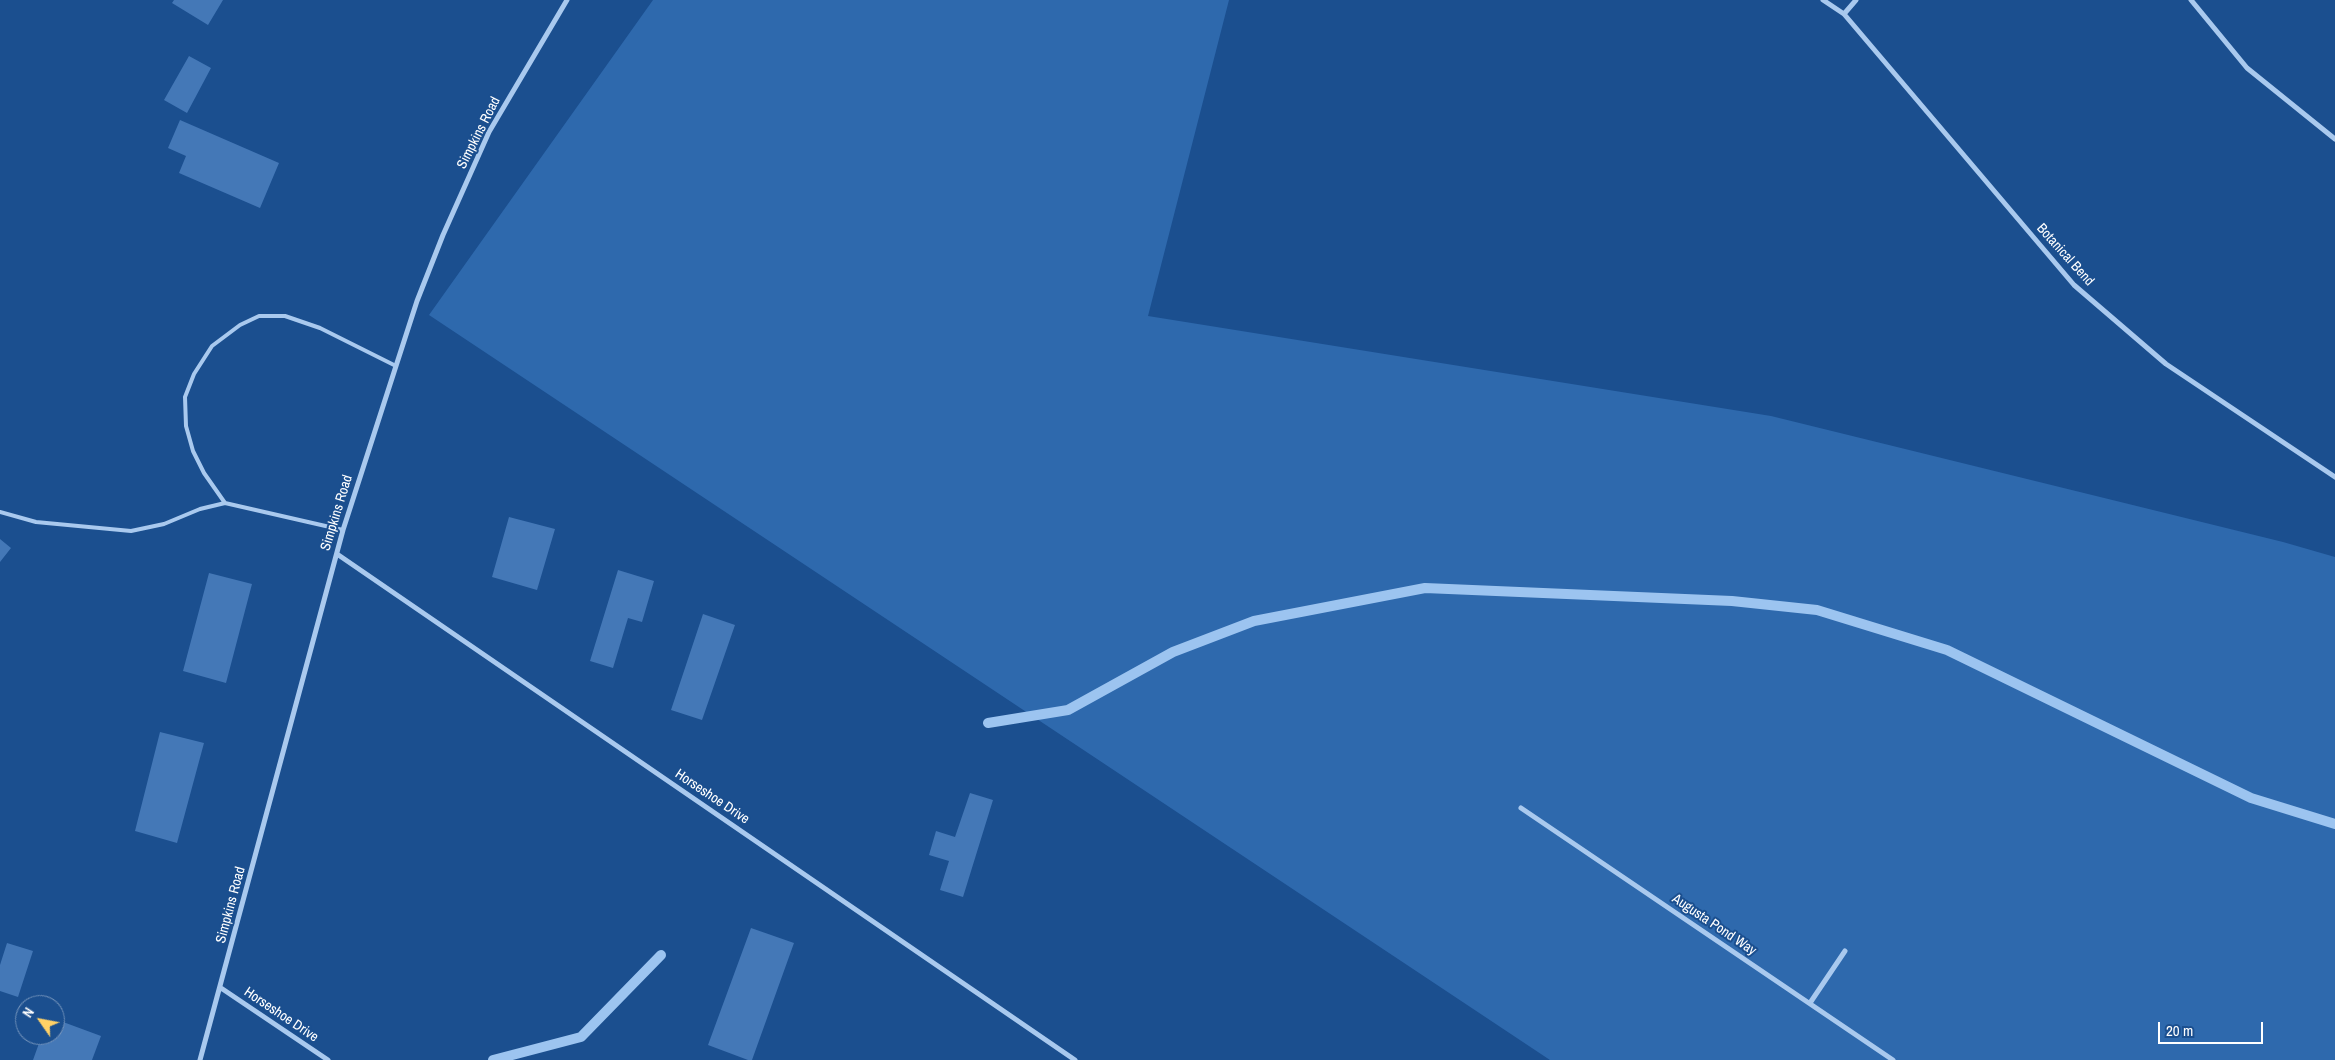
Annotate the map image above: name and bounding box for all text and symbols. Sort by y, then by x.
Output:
street label: Simpkins Road [454,94,504,172]
street label: Botanical Bend [2033,220,2097,290]
street label: Simpkins Road [317,473,357,553]
street label: Horseshoe Drive [672,766,752,828]
street label: Simpkins Road [213,865,249,945]
street label: Augusta Pond Way [1669,891,1759,959]
street label: Horseshoe Drive [241,984,321,1046]
north arrow [15,995,65,1045]
text: N [18,1004,38,1021]
scale bar [2160,1012,2265,1044]
text: 20 m [2166,1020,2193,1041]

